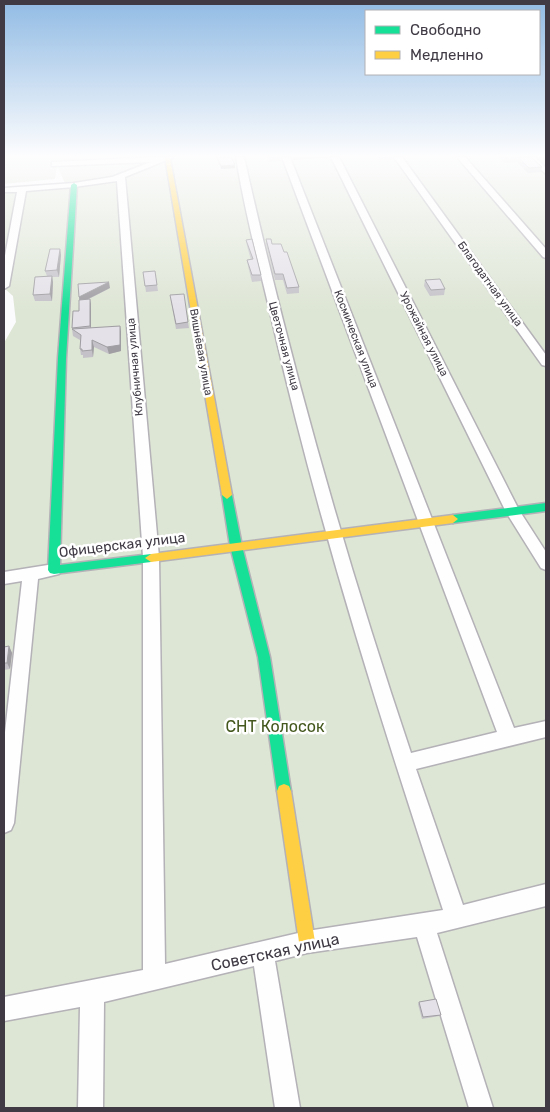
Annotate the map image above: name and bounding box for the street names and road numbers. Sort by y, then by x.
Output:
street label: Благодатная улица [455,239,525,329]
street label: Космическая улица [331,288,381,390]
street label: Урожайная улица [397,289,451,379]
street label: Цветочная улица [266,300,302,392]
street label: Вишнёвая улица [187,307,215,397]
street label: Клубничная улица [124,317,146,417]
street label: Офицерская улица [58,529,186,561]
street label: Советская улица [209,929,341,975]

